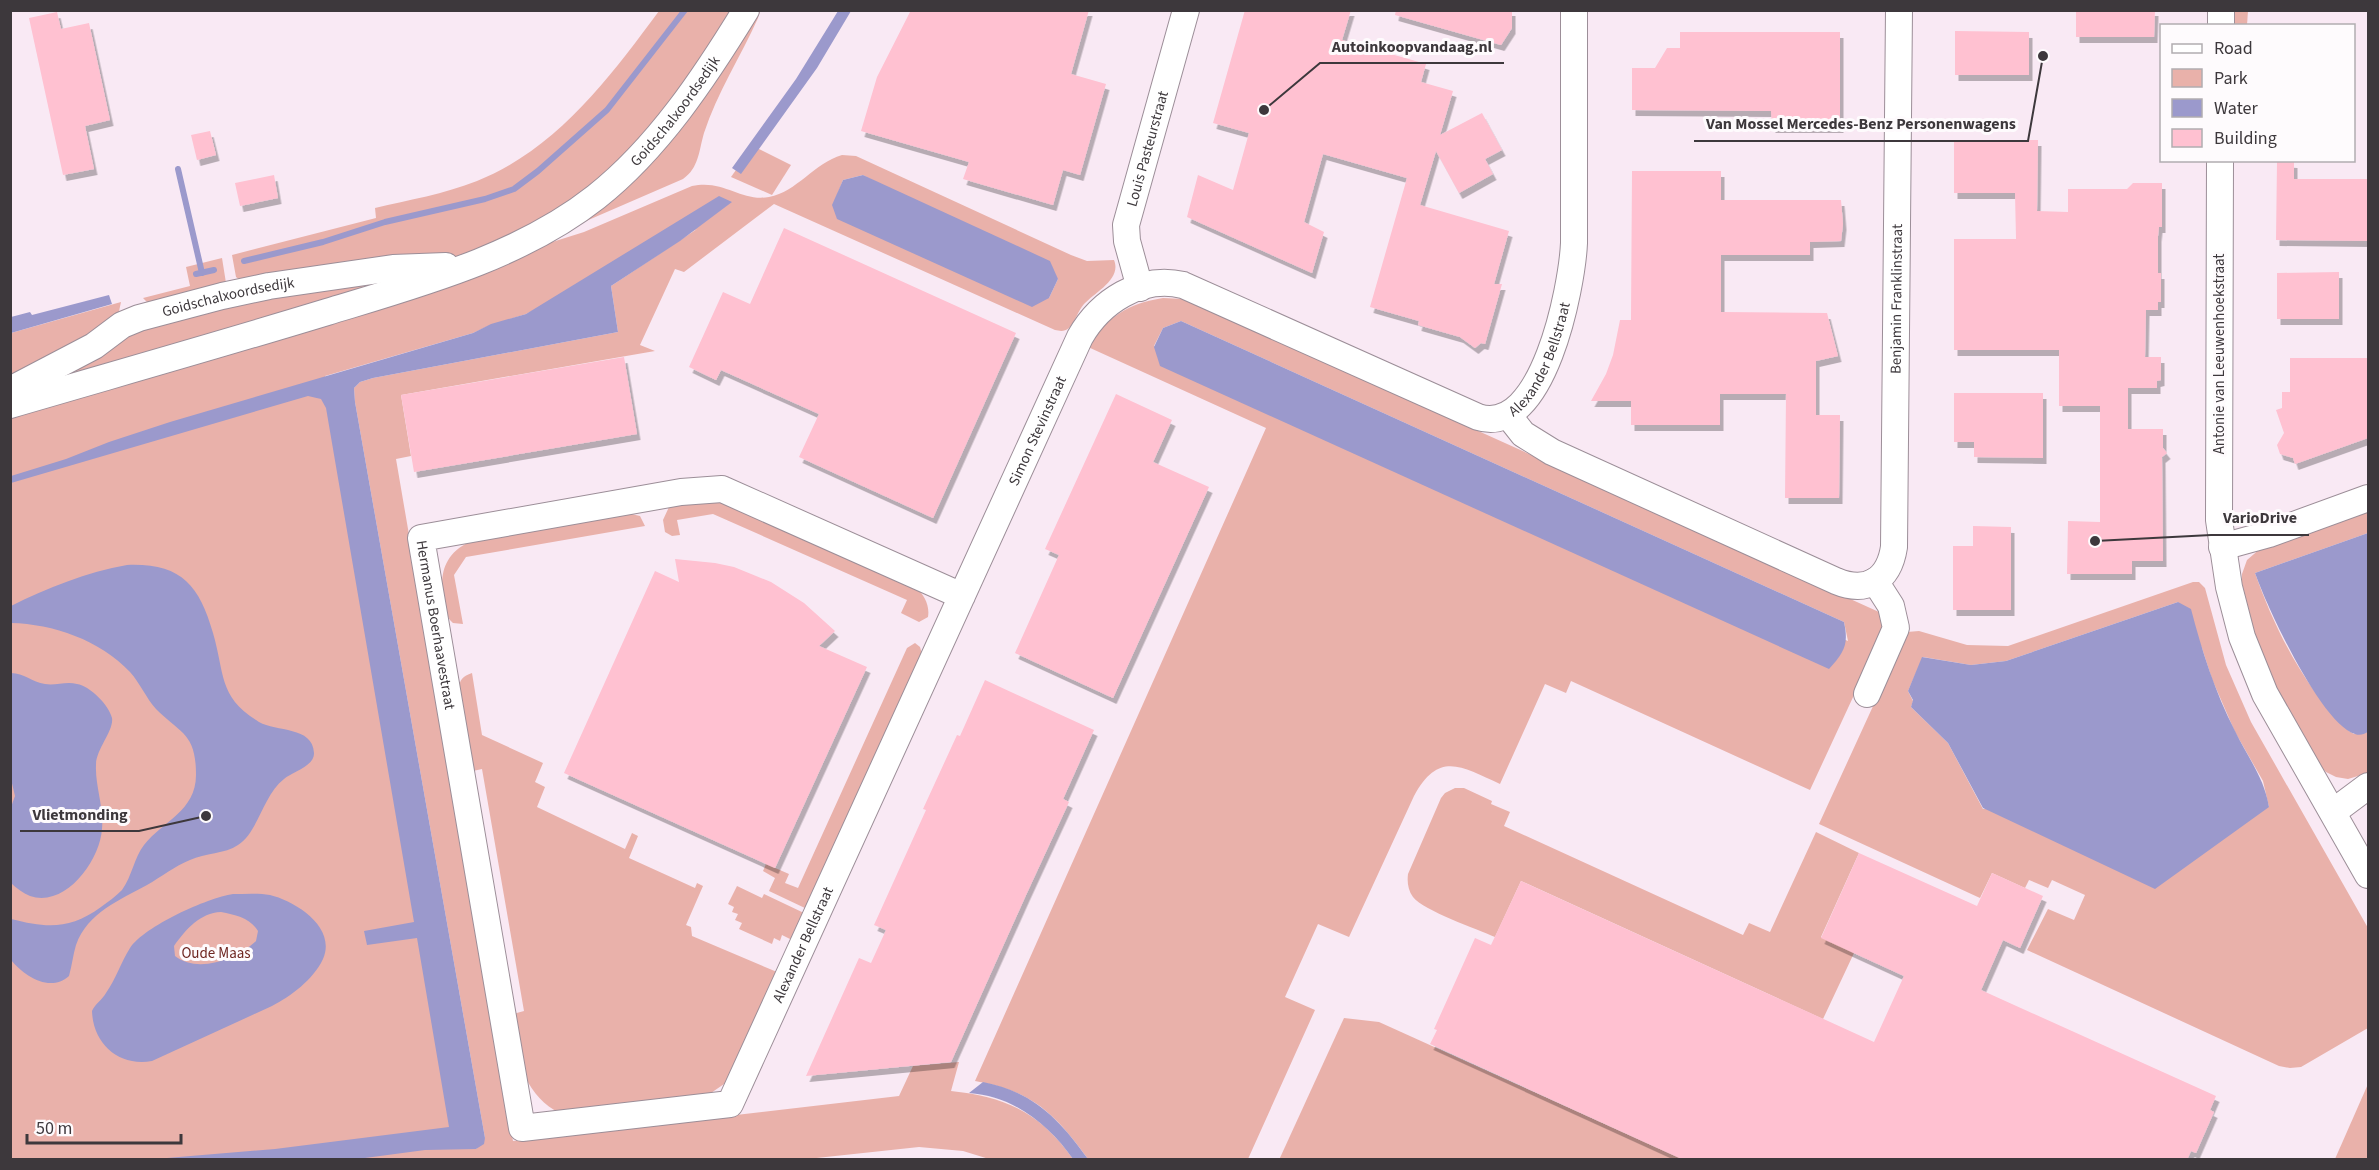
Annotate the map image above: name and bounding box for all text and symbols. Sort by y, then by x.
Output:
legend [2160,24,2355,162]
callout: Autoinkoopvandaag.nl [1320,29,1504,63]
text: Autoinkoopvandaag.nl [1331,36,1493,58]
text: Road [2214,36,2253,61]
street label: Goidschalxoordsedijk [626,51,726,171]
text: Park [2214,66,2248,91]
street label: Louis Pasteurstraat [1122,88,1174,209]
text: Water [2214,96,2258,121]
callout: Van Mossel Mercedes-Benz Personenwagens [1694,107,2028,141]
text: Van Mossel Mercedes-Benz Personenwagens [1705,113,2016,135]
text: Building [2214,126,2277,151]
street label: Benjamin Franklinstraat [1886,224,1908,374]
street label: Antonie van Leeuwenhoekstraat [2209,254,2230,454]
street label: Goidschalxoordsedijk [160,272,296,322]
street label: Alexander Bellstraat [1504,300,1576,422]
street label: Simon Stevinstraat [1004,373,1072,489]
callout: VarioDrive [2211,501,2309,535]
text: VarioDrive [2222,507,2297,529]
street label: Hermanus Boerhaavestraat [411,539,460,711]
callout: Vlietmonding [20,797,139,831]
text: Vlietmonding [31,804,128,826]
street label: Alexander Bellstraat [768,883,839,1006]
park label: Oude Maas [181,943,251,964]
scale bar [27,1107,182,1145]
text: 50 m [36,1116,72,1141]

